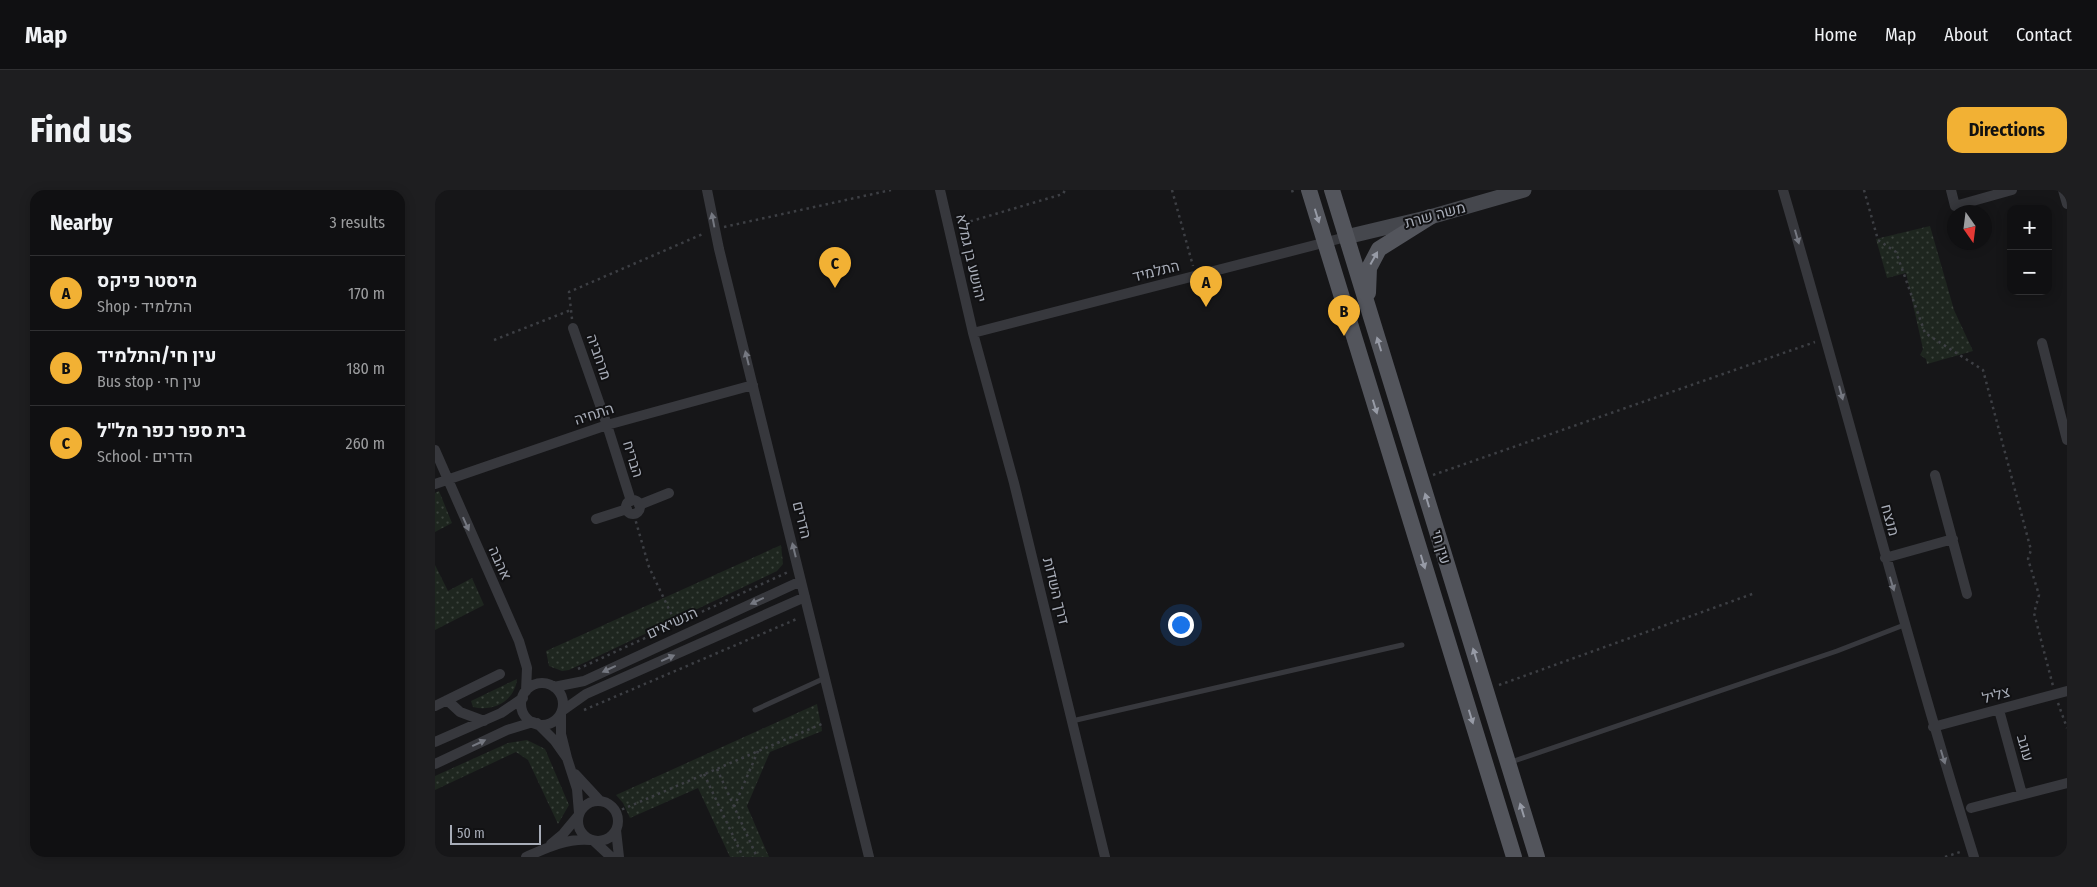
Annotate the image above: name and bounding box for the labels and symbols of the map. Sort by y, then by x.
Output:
street label: משה שרת [1403,198,1467,232]
north arrow [1947,205,1992,250]
one-way arrow [1313,209,1321,224]
one-way arrow [709,212,717,227]
street label: יהושע בן גמלא [952,212,990,304]
one-way arrow [1793,229,1801,244]
pin: C [819,247,851,288]
one-way arrow [1370,251,1378,266]
street label: התלמיד [1131,256,1181,286]
pin: A [1190,266,1222,307]
pin: B [1328,295,1360,336]
street label: מרחביה [583,332,615,382]
one-way arrow [1375,337,1383,352]
one-way arrow [743,350,751,365]
one-way arrow [1837,386,1845,401]
street label: התחיה [572,399,616,429]
one-way arrow [1372,399,1380,414]
street label: הבריח [619,438,647,480]
one-way arrow [1422,492,1430,507]
street label: הדרים [789,499,815,541]
street label: מנצח [1877,502,1903,538]
one-way arrow [463,517,471,531]
street label: עין חי [1427,528,1455,566]
one-way arrow [790,542,798,557]
street label: אהבה [485,543,515,583]
one-way arrow [1420,554,1428,569]
street label: דרך השדות [1039,556,1073,627]
one-way arrow [1889,577,1897,592]
one-way arrow [750,597,764,605]
street label: הנשיאים [644,603,700,643]
your location [1168,612,1194,638]
one-way arrow [1470,647,1478,662]
one-way arrow [661,653,675,661]
one-way arrow [602,665,617,674]
street label: צליל [1980,683,2012,707]
one-way arrow [1468,710,1475,725]
street label: עוגב [2013,733,2037,763]
one-way arrow [472,739,486,747]
one-way arrow [1939,749,1947,764]
one-way arrow [1518,803,1526,818]
scale bar [450,822,541,845]

